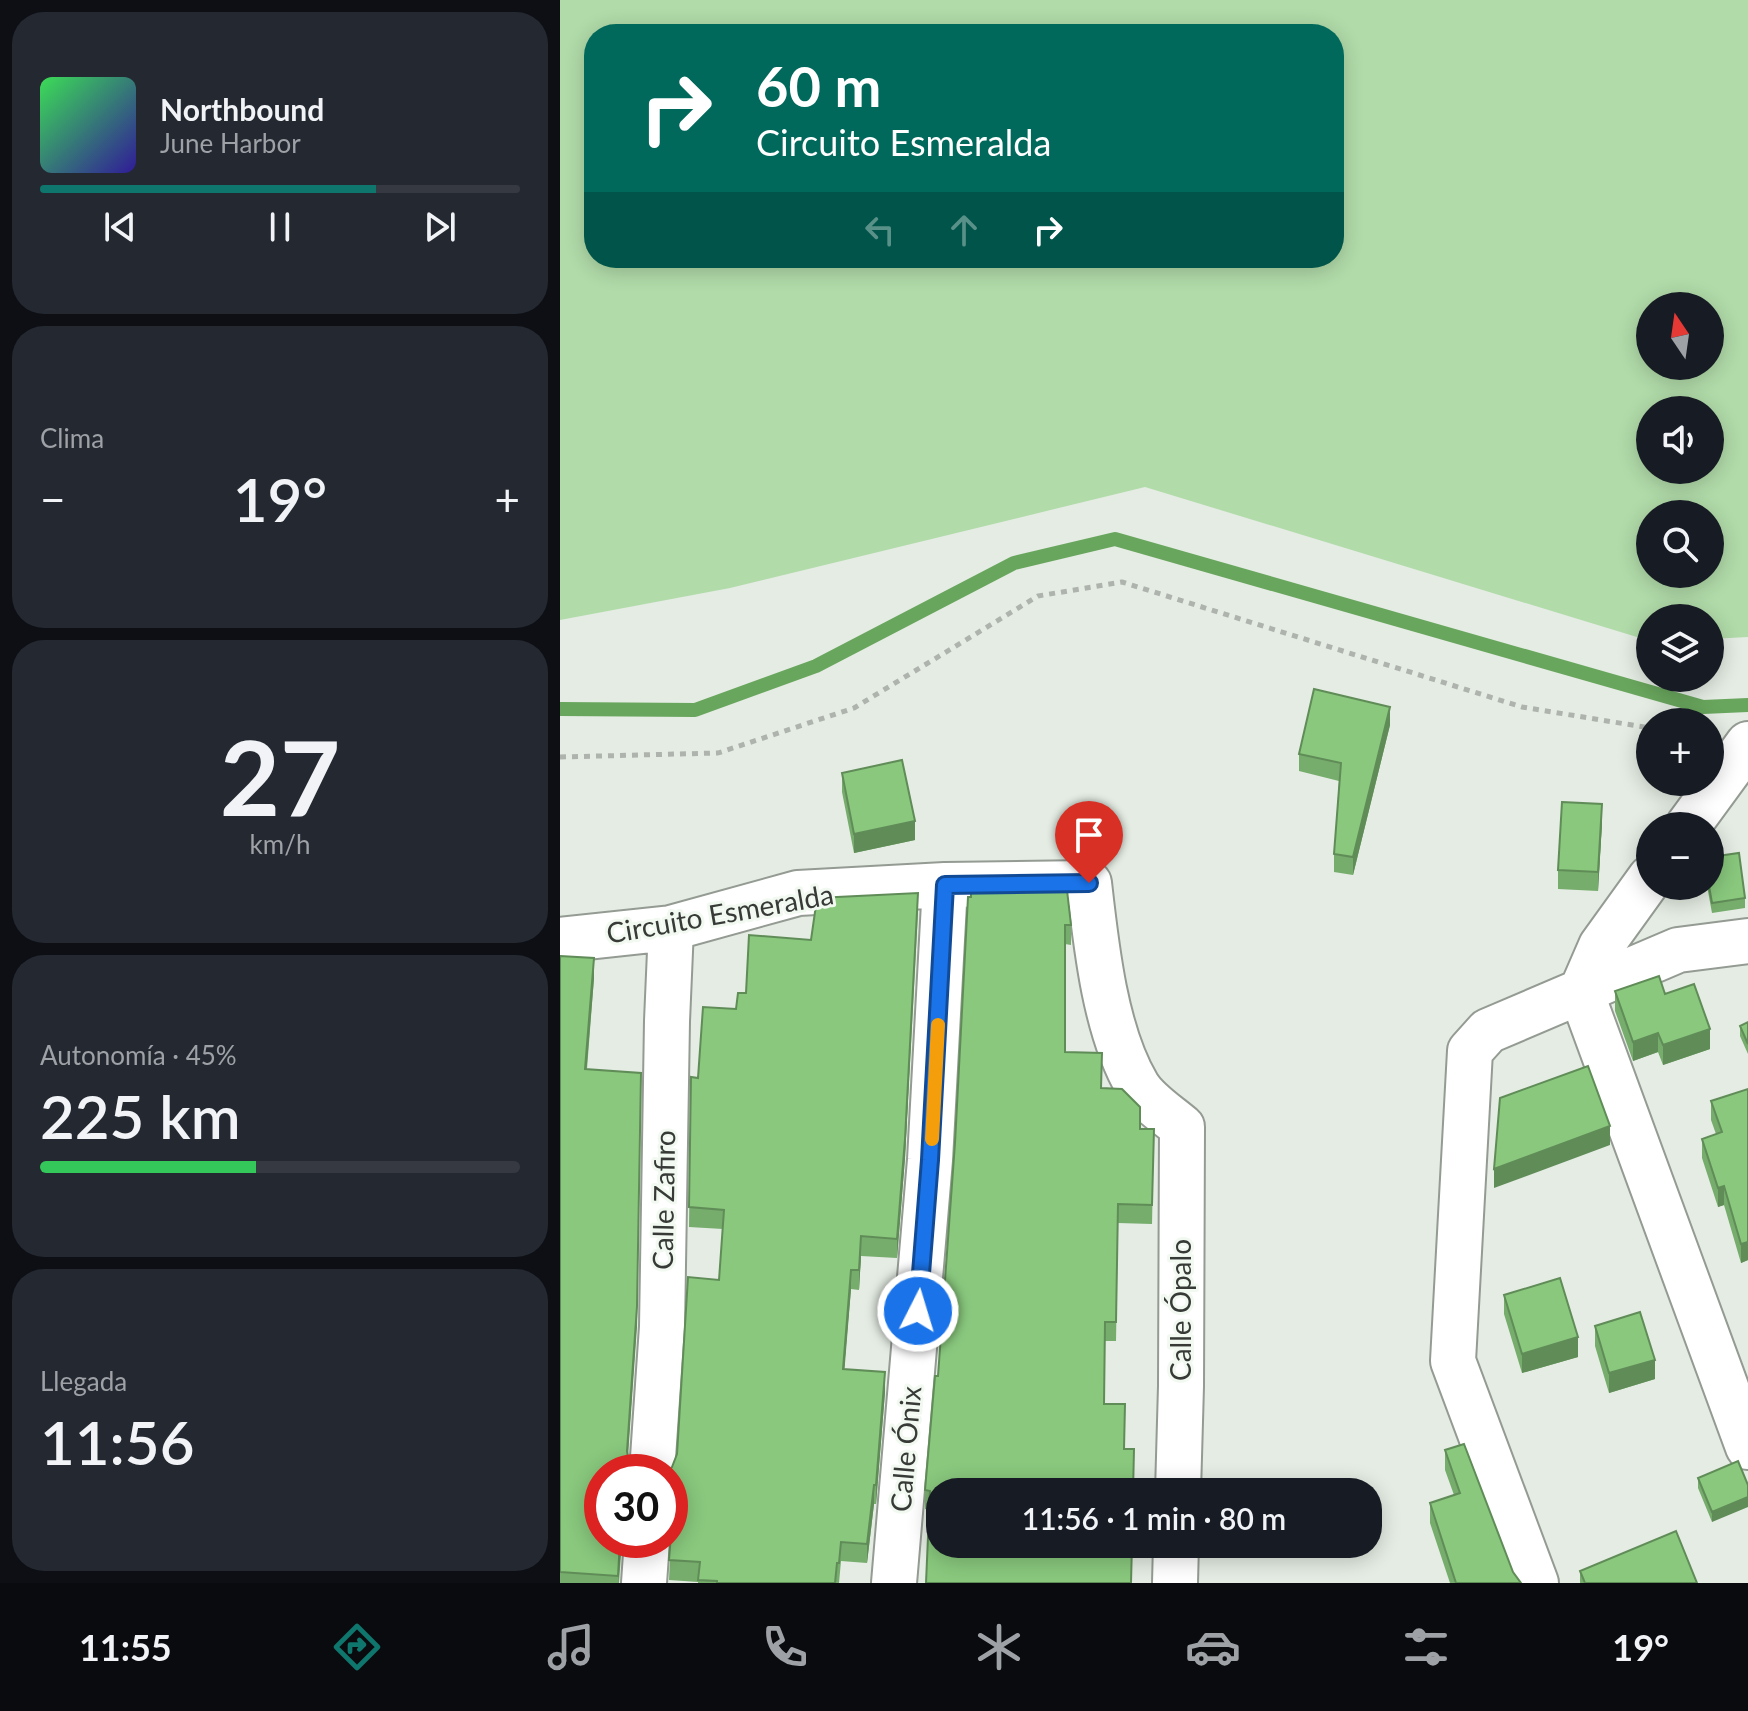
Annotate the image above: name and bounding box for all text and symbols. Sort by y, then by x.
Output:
text: 60 m [756,52,881,119]
icon: right [624,56,728,160]
text: Northbound [160,91,324,127]
text: Circuito Esmeralda [756,120,1051,164]
text: June Harbor [160,127,301,159]
icon: previous [98,205,142,249]
icon: pause [258,205,302,249]
icon: next [418,205,462,249]
icon: left [858,208,902,252]
icon: ahead [942,208,986,252]
icon: right [1026,208,1070,252]
north arrow [1636,292,1724,380]
map controls [1636,292,1724,900]
button: sound [1636,396,1724,484]
text: Clima [40,422,104,454]
text: 19° [233,463,327,535]
text: − [40,473,66,525]
text: + [494,473,520,525]
button: search [1636,500,1724,588]
button: layers [1636,604,1724,692]
button: + [1636,708,1724,796]
text: 27 [220,713,340,838]
pin [1055,801,1123,883]
button: − [1636,812,1724,900]
icon: arrive [1067,813,1111,857]
text: km/h [250,828,310,860]
street label: Circuito Esmeralda [604,876,836,950]
text: Autonomía · 45% [40,1039,237,1071]
text: 225 km [40,1080,241,1152]
street label: Calle Zafiro [645,1130,681,1270]
street label: Calle Ópalo [1163,1239,1197,1381]
position arrow [876,1269,960,1353]
text: Llegada [40,1365,127,1397]
street label: Calle Ónix [883,1385,927,1513]
text: 11:56 [40,1406,194,1478]
speed limit sign: 30 [584,1454,688,1558]
text: 11:56 · 1 min · 80 m [1022,1500,1286,1536]
icon: directions [329,1619,385,1675]
icon: music [543,1619,599,1675]
icon: phone [757,1619,813,1675]
icon: climate [971,1619,1027,1675]
icon: car [1185,1619,1241,1675]
icon: filters [1398,1619,1454,1675]
text: 11:55 [79,1625,172,1669]
text: 19° [1612,1625,1669,1669]

